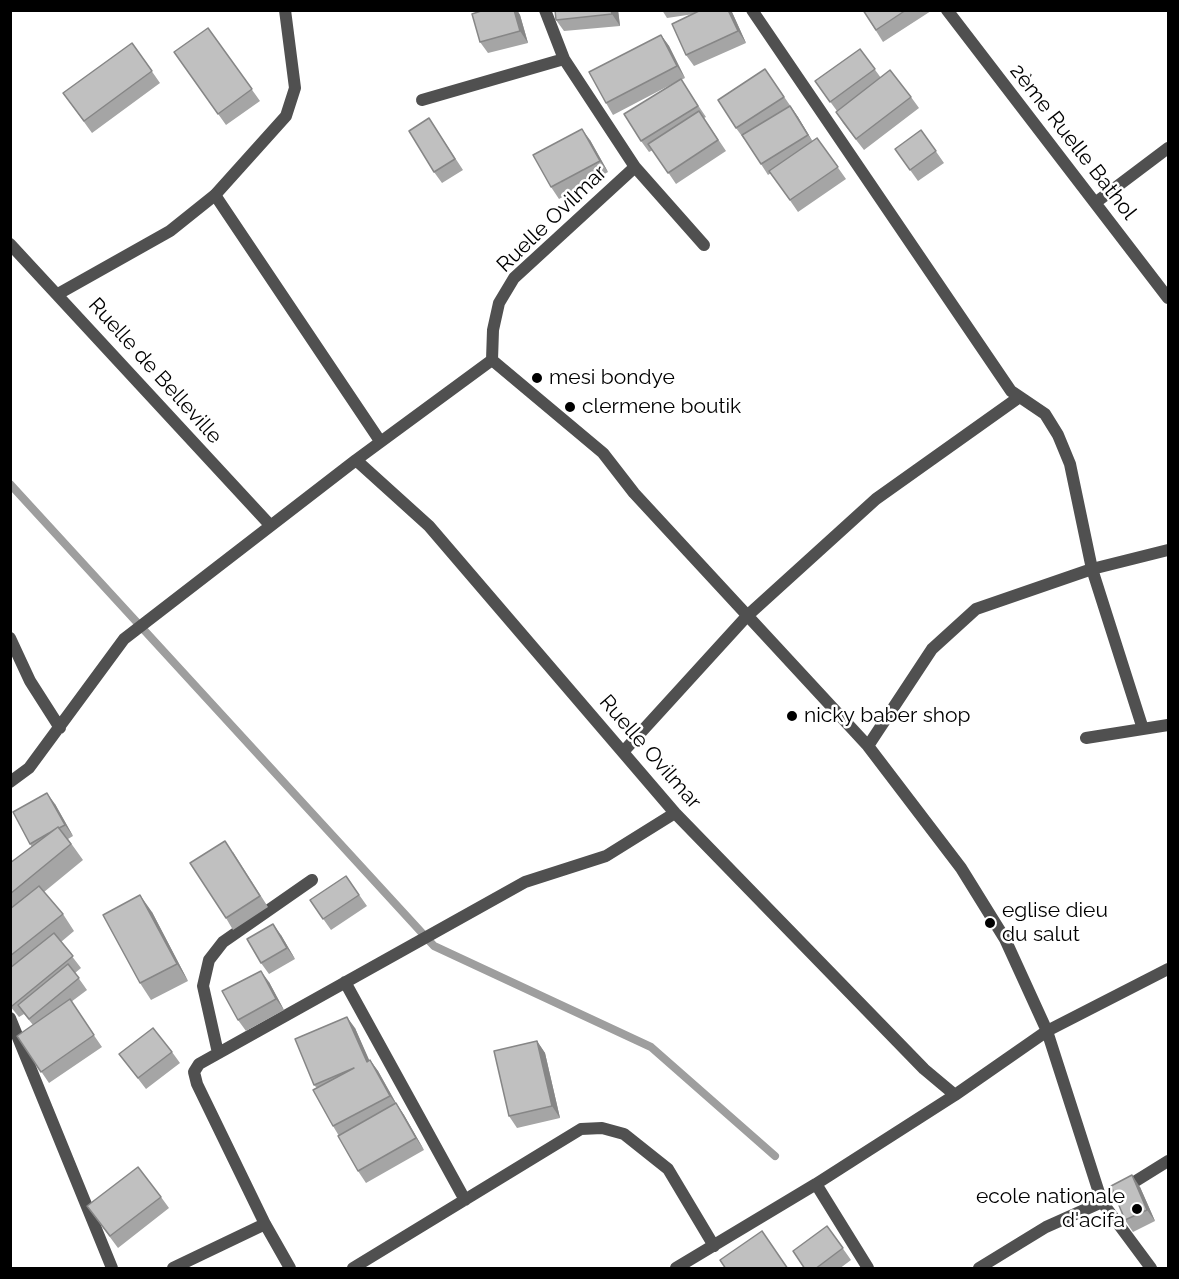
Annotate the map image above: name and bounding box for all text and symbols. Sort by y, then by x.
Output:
street label: 2ème Ruelle Bathol [1004,59,1142,225]
street label: Ruelle Ovilmar [492,160,612,278]
street label: Ruelle de Belleville [83,293,227,449]
place label: mesi bondye [549,365,675,391]
marker: mesi bondye [530,371,544,385]
place label: clermene boutik [582,394,741,420]
marker: clermene boutik [563,400,577,414]
street label: Ruelle Ovilmar [594,690,706,814]
place label: nicky baber shop [804,703,970,729]
marker: nicky baber shop [785,709,799,723]
place label: eglise dieu du salut [1002,898,1108,948]
marker: eglise dieu du salut [983,916,997,930]
place label: ecole nationale d'acifa [976,1184,1125,1234]
marker: ecole nationale d'acifa [1130,1202,1144,1216]

